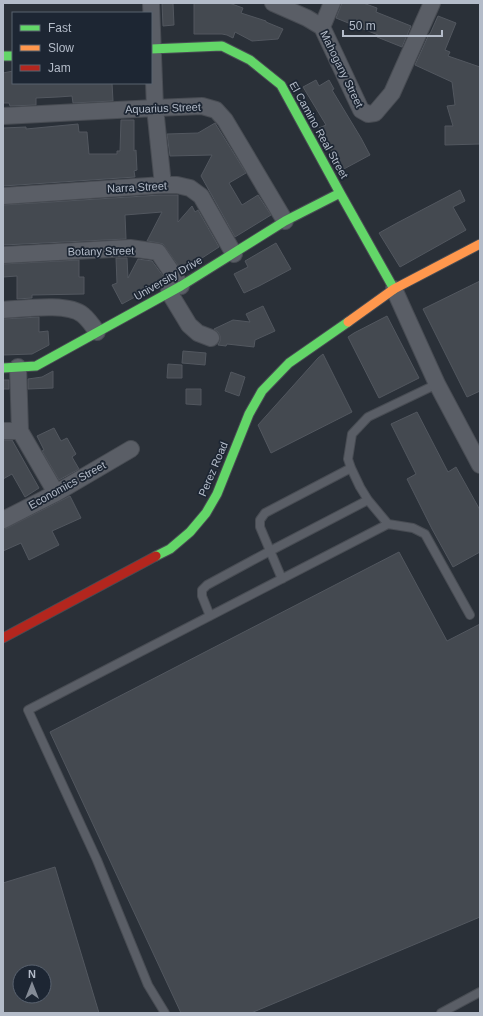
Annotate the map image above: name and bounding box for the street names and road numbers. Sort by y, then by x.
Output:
street label: Mahogany Street [318,29,366,109]
street label: El Camino Real Street [287,79,351,181]
street label: Aquarius Street [125,101,201,115]
street label: Narra Street [107,179,167,195]
street label: Botany Street [68,244,134,258]
street label: University Drive [132,254,204,302]
street label: Perez Road [196,440,230,498]
street label: Economics Street [26,459,108,511]

